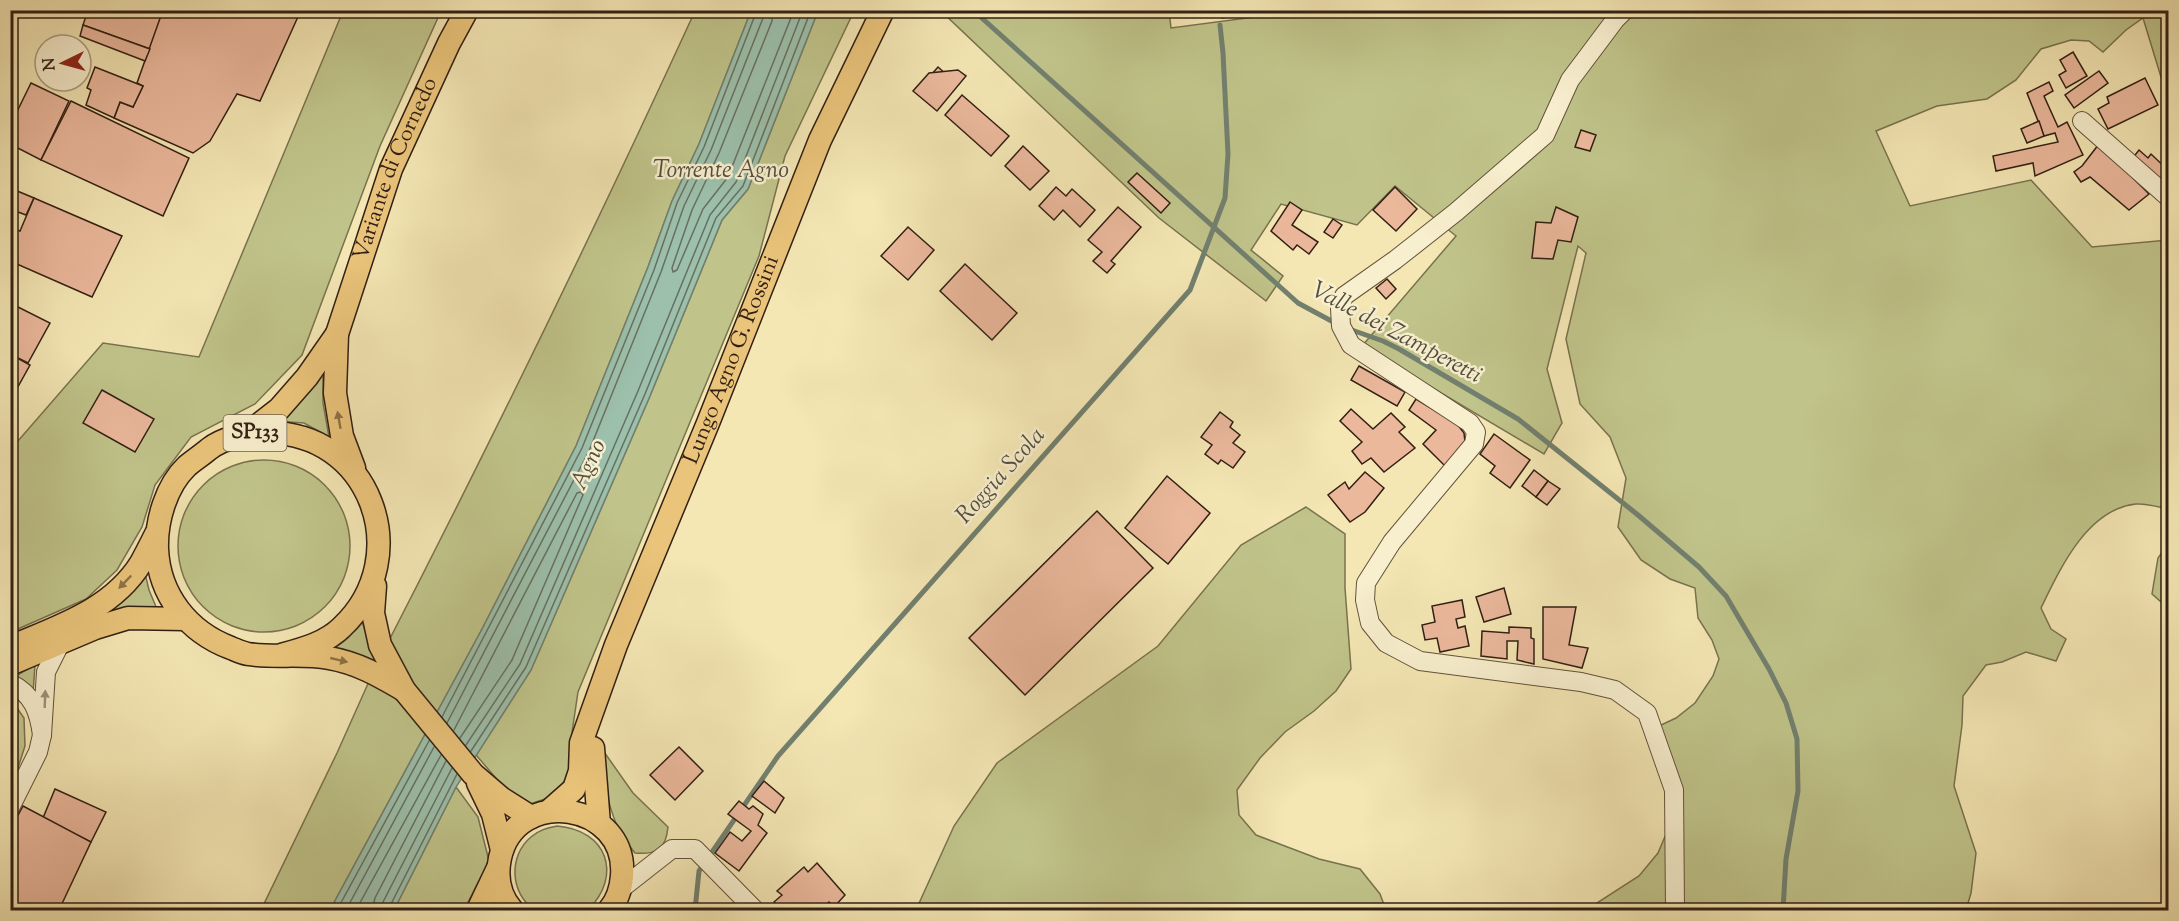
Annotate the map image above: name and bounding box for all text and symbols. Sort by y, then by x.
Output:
north arrow [33,33,93,93]
text: N [39,57,63,71]
street label: Variante di Cornedo [346,73,447,265]
water label: Torrente Agno [653,154,789,188]
street label: Lungo Agno G. Rossini [676,251,789,470]
water label: Valle dei Zamperetti [1304,274,1488,392]
one-way arrow [334,410,343,429]
road number: SP133 [224,415,286,451]
water label: Roggia Scola [948,420,1054,532]
water label: Agno [563,434,615,496]
one-way arrow [118,574,132,588]
one-way arrow [330,656,349,665]
one-way arrow [41,690,50,709]

